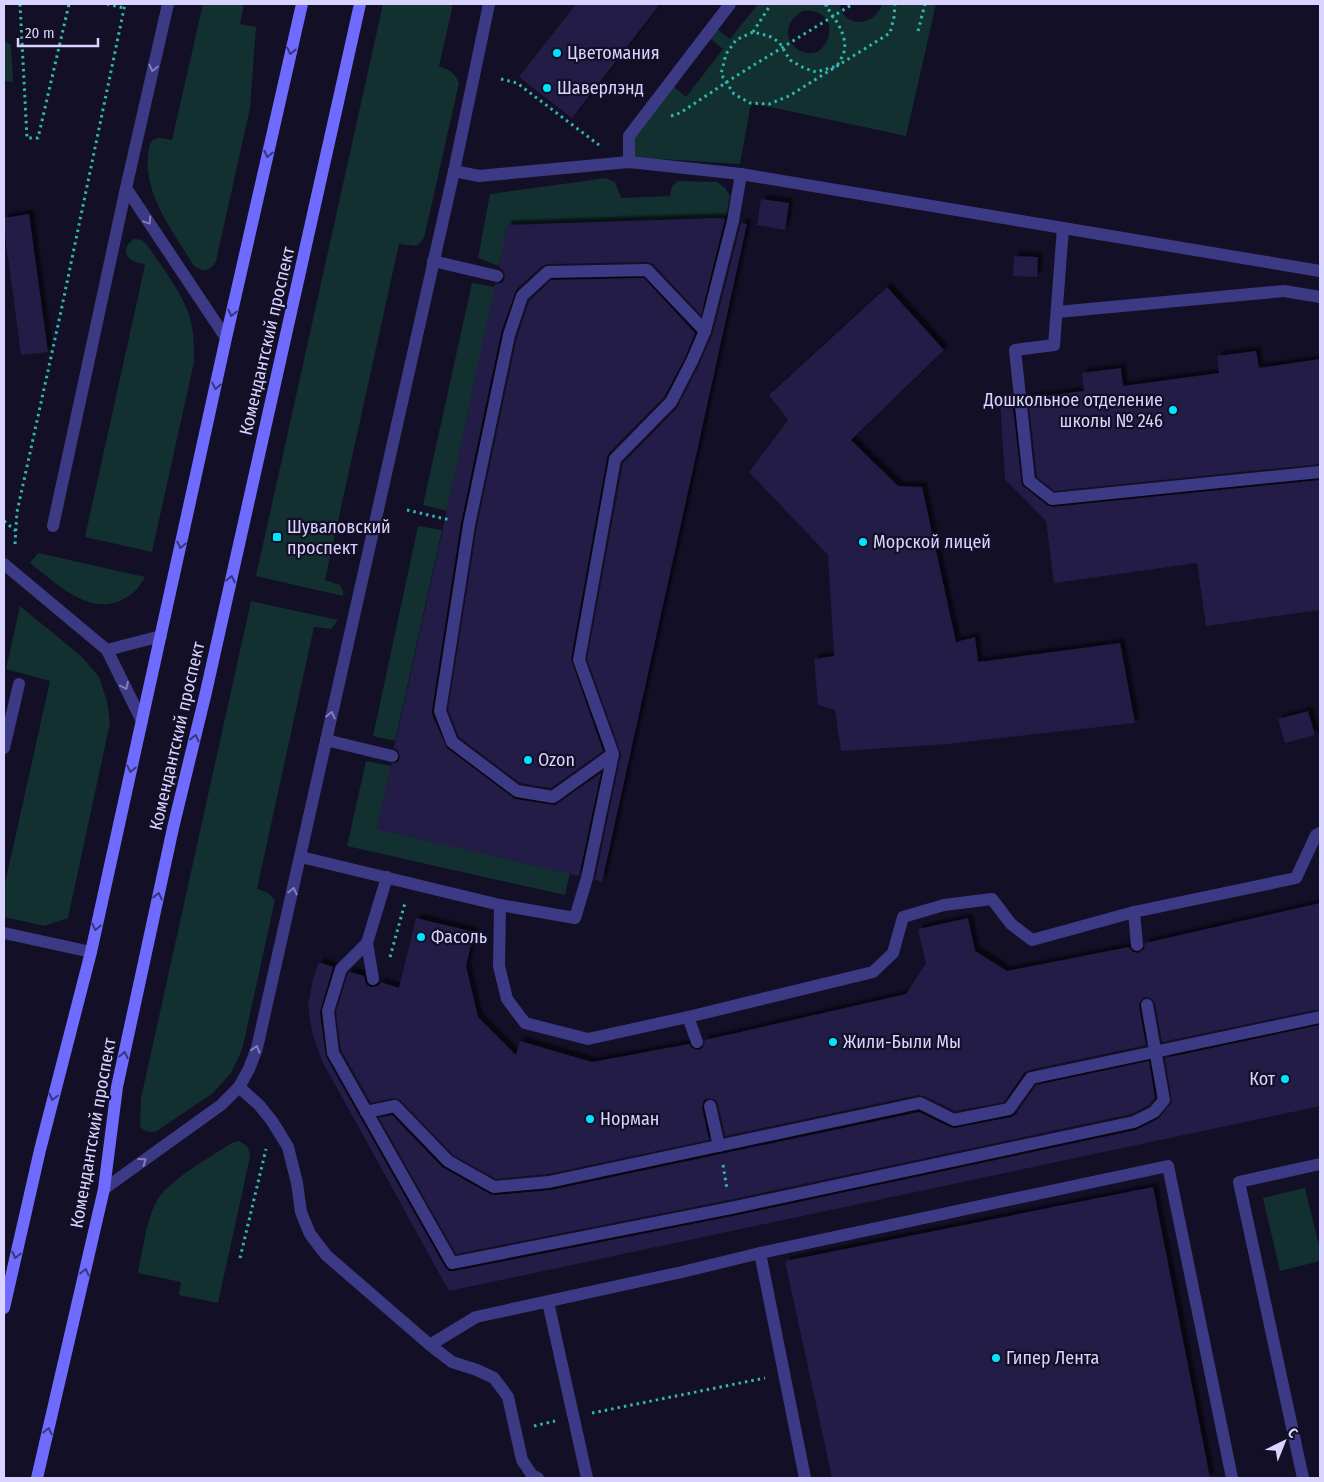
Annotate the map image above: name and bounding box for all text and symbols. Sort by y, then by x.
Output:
scale bar [18,15,98,47]
text: 20 m [25,24,55,42]
place label: Цветомания [567,42,660,64]
one-way arrow [286,47,297,56]
marker: Цветомания [551,47,563,59]
one-way arrow [148,64,159,73]
place label: Шаверлэнд [557,77,644,99]
marker: Шаверлэнд [541,82,553,94]
one-way arrow [263,150,274,158]
one-way arrow [142,216,152,225]
street label: Комендантский проспект [235,244,300,437]
one-way arrow [227,308,238,317]
one-way arrow [211,382,222,390]
place label: Дошкольное отделение школы № 246 [983,389,1163,432]
marker: Дошкольное отделение школы № 246 [1167,404,1179,416]
place label: Шуваловский проспект [287,516,391,559]
marker: Шуваловский проспект [271,531,283,543]
place label: Морской лицей [873,531,991,553]
marker: Морской лицей [857,536,869,548]
one-way arrow [176,540,187,549]
one-way arrow [225,575,236,584]
street label: Комендантский проспект [145,639,210,832]
one-way arrow [119,680,129,689]
one-way arrow [325,711,336,720]
one-way arrow [189,733,200,742]
place label: Ozon [538,749,575,771]
marker: Ozon [522,754,534,766]
one-way arrow [126,764,137,773]
one-way arrow [287,887,298,896]
one-way arrow [152,891,163,900]
one-way arrow [91,923,102,932]
place label: Фасоль [431,926,487,948]
marker: Фасоль [415,931,427,943]
place label: Жили-Были Мы [843,1031,961,1053]
street label: Комендантский проспект [65,1035,121,1230]
marker: Жили-Были Мы [827,1036,839,1048]
one-way arrow [250,1046,260,1054]
one-way arrow [118,1050,129,1059]
place label: Кот [1249,1068,1276,1090]
marker: Кот [1279,1073,1291,1085]
one-way arrow [48,1093,59,1101]
place label: Норман [600,1108,659,1130]
marker: Норман [584,1113,596,1125]
one-way arrow [137,1158,147,1167]
one-way arrow [11,1251,22,1260]
one-way arrow [79,1268,90,1277]
place label: Гипер Лента [1006,1347,1099,1369]
marker: Гипер Лента [990,1352,1002,1364]
north arrow [1259,1417,1309,1467]
text: С [1284,1424,1301,1442]
one-way arrow [43,1426,53,1435]

